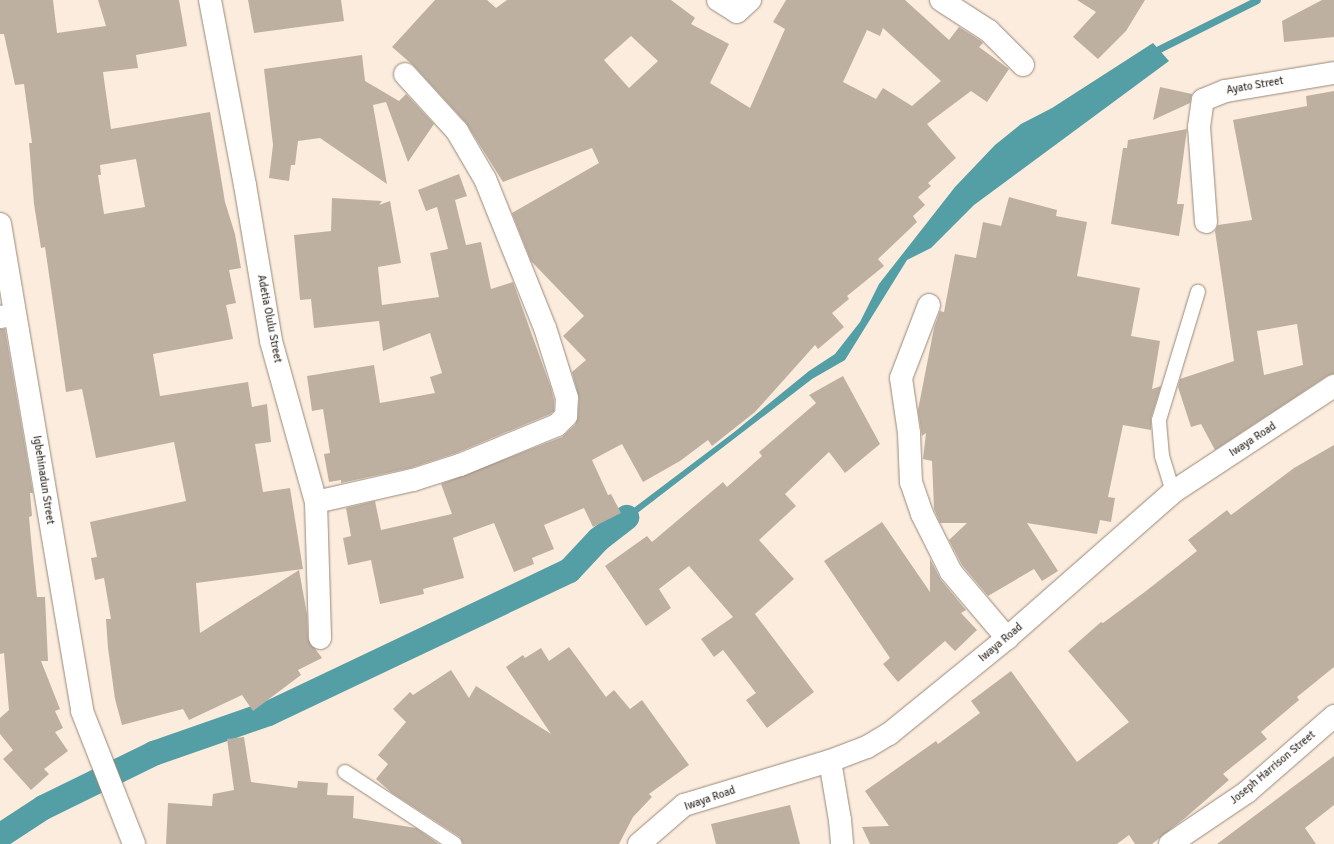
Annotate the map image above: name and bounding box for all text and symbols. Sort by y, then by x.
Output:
street label: Ayato Street [1225,75,1285,97]
street label: Adetia Olulu Street [254,274,284,364]
street label: Iwaya Road [1227,420,1279,460]
street label: Igbehinadun Street [29,435,57,525]
street label: Iwaya Road [976,621,1026,665]
street label: Joseph Harrison Street [1228,729,1318,807]
street label: Iwaya Road [683,784,737,814]

